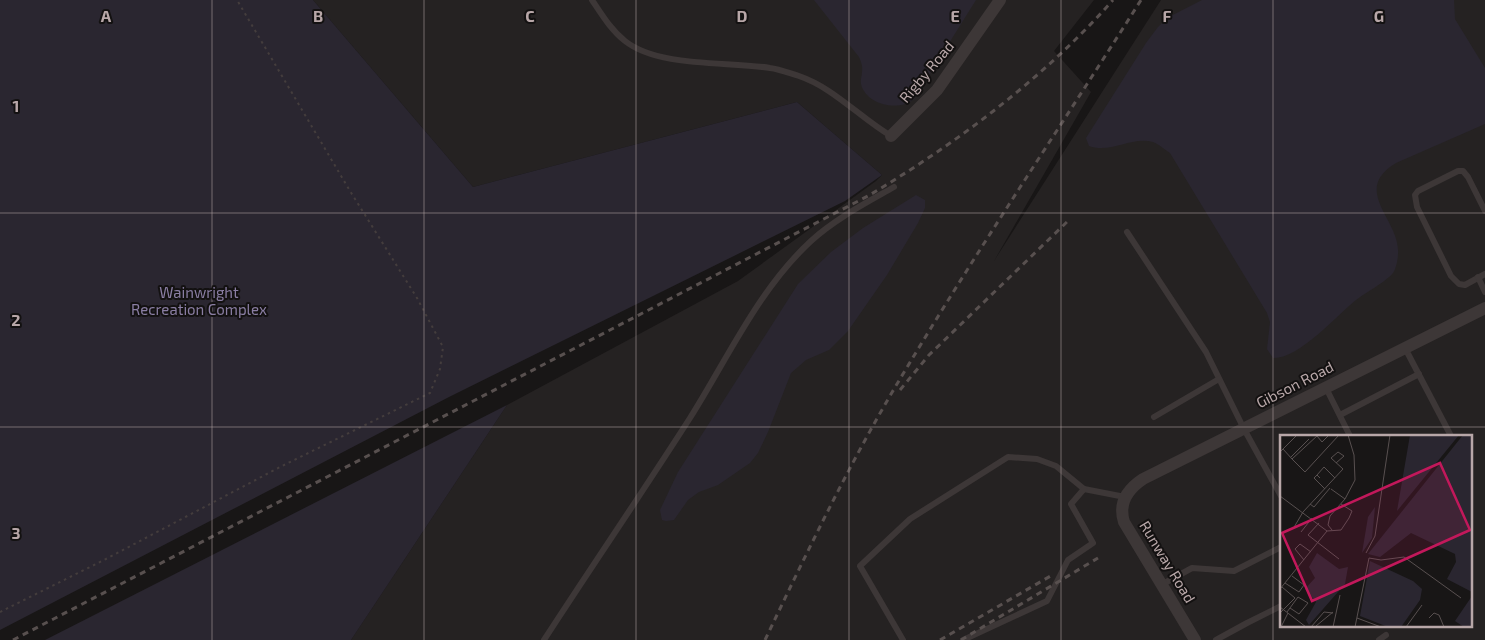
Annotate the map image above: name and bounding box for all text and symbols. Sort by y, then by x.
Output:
text: A [101,6,112,25]
text: B [313,6,323,25]
text: C [525,6,535,25]
text: D [737,6,748,25]
text: E [950,6,960,25]
text: F [1163,6,1172,25]
text: G [1374,6,1384,25]
street label: Rigby Road [895,37,957,106]
text: 1 [13,96,19,115]
park label: Wainwright Recreation Complex [131,283,267,318]
text: 2 [11,310,21,329]
street label: Gibson Road [1253,357,1336,411]
inset map [1280,435,1472,628]
street label: Runway Road [1136,517,1199,606]
text: 3 [11,523,21,542]

